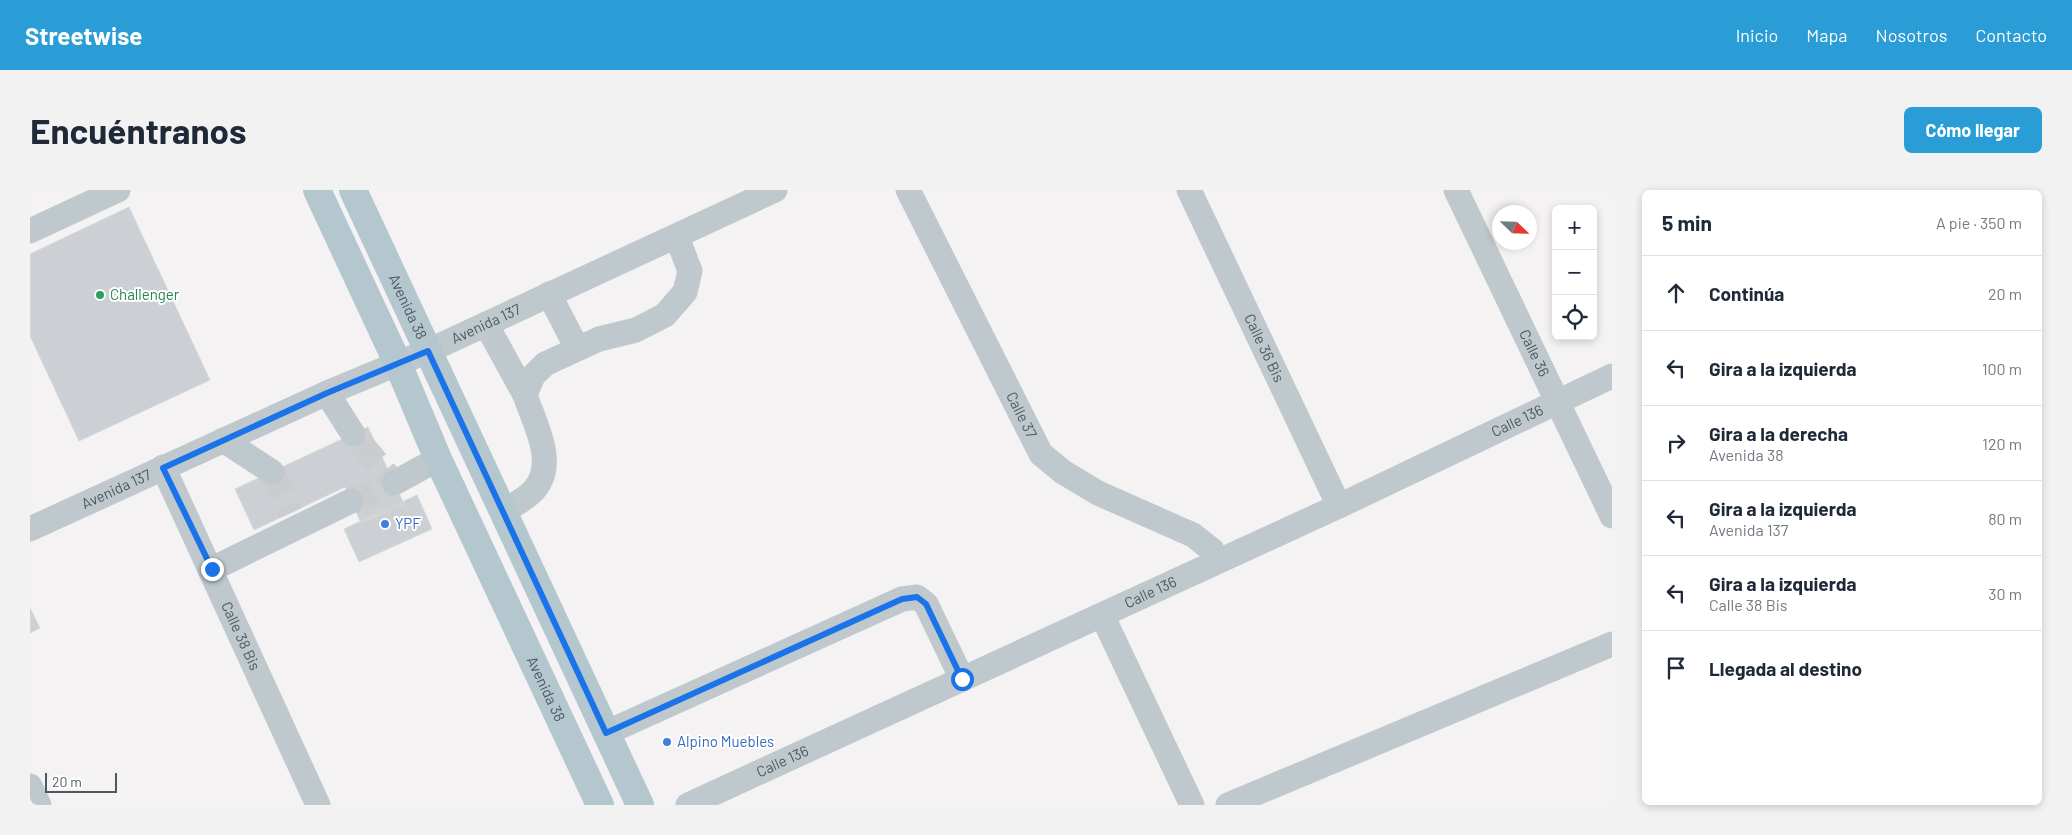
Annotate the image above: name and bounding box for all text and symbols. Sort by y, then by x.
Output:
text: Streetwise [25,21,142,50]
text: Inicio [1736,24,1778,46]
text: Mapa [1806,24,1848,46]
text: Nosotros [1876,24,1947,46]
text: Contacto [1975,24,2047,46]
button: Cómo llegar [1904,107,2042,153]
text: Encuéntranos [30,109,247,151]
north arrow [1492,205,1537,250]
map controls [1552,205,1597,340]
button: + [1552,205,1597,250]
text: 5 min [1662,210,1712,235]
text: A pie · 350 m [1936,213,2022,232]
button: − [1552,250,1597,295]
street label: Avenida 38 [386,271,431,342]
icon: ahead [1662,279,1690,307]
text: Continúa [1709,282,1784,305]
text: 20 m [1988,284,2022,303]
place label: Challenger [110,285,180,303]
marker: Challenger [94,289,106,301]
button: locate [1552,295,1597,340]
street label: Avenida 137 [448,299,523,347]
street label: Calle 36 Bis [1241,311,1289,385]
street label: Calle 36 [1516,326,1554,379]
icon: left [1662,354,1690,382]
text: Gira a la izquierda [1709,357,1857,380]
text: 100 m [1982,359,2022,378]
street label: Calle 37 [1003,388,1041,441]
street label: Calle 136 [1488,400,1546,440]
text: Gira a la derecha [1709,422,1848,445]
icon: right [1662,429,1690,457]
text: 120 m [1982,434,2022,453]
text: Avenida 38 [1709,445,1784,464]
street label: Avenida 137 [78,465,154,512]
text: Gira a la izquierda [1709,497,1857,520]
icon: left [1662,504,1690,532]
text: 80 m [1988,509,2022,528]
place label: YPF [395,514,421,532]
marker: YPF [379,518,391,530]
text: Avenida 137 [1709,520,1788,539]
route end [201,558,224,581]
street label: Calle 136 [1121,572,1179,611]
text: Gira a la izquierda [1709,572,1857,595]
icon: left [1662,579,1690,607]
text: 30 m [1988,584,2022,603]
text: Calle 38 Bis [1709,595,1787,614]
street label: Calle 38 Bis [218,598,265,673]
street label: Avenida 38 [524,653,570,724]
icon: arrive [1662,654,1690,682]
text: Llegada al destino [1709,657,1862,680]
route start [951,668,974,691]
place label: Alpino Muebles [677,732,774,750]
marker: Alpino Muebles [661,736,673,748]
street label: Calle 136 [753,741,811,780]
scale bar [45,770,118,793]
text: 20 m [52,773,82,790]

